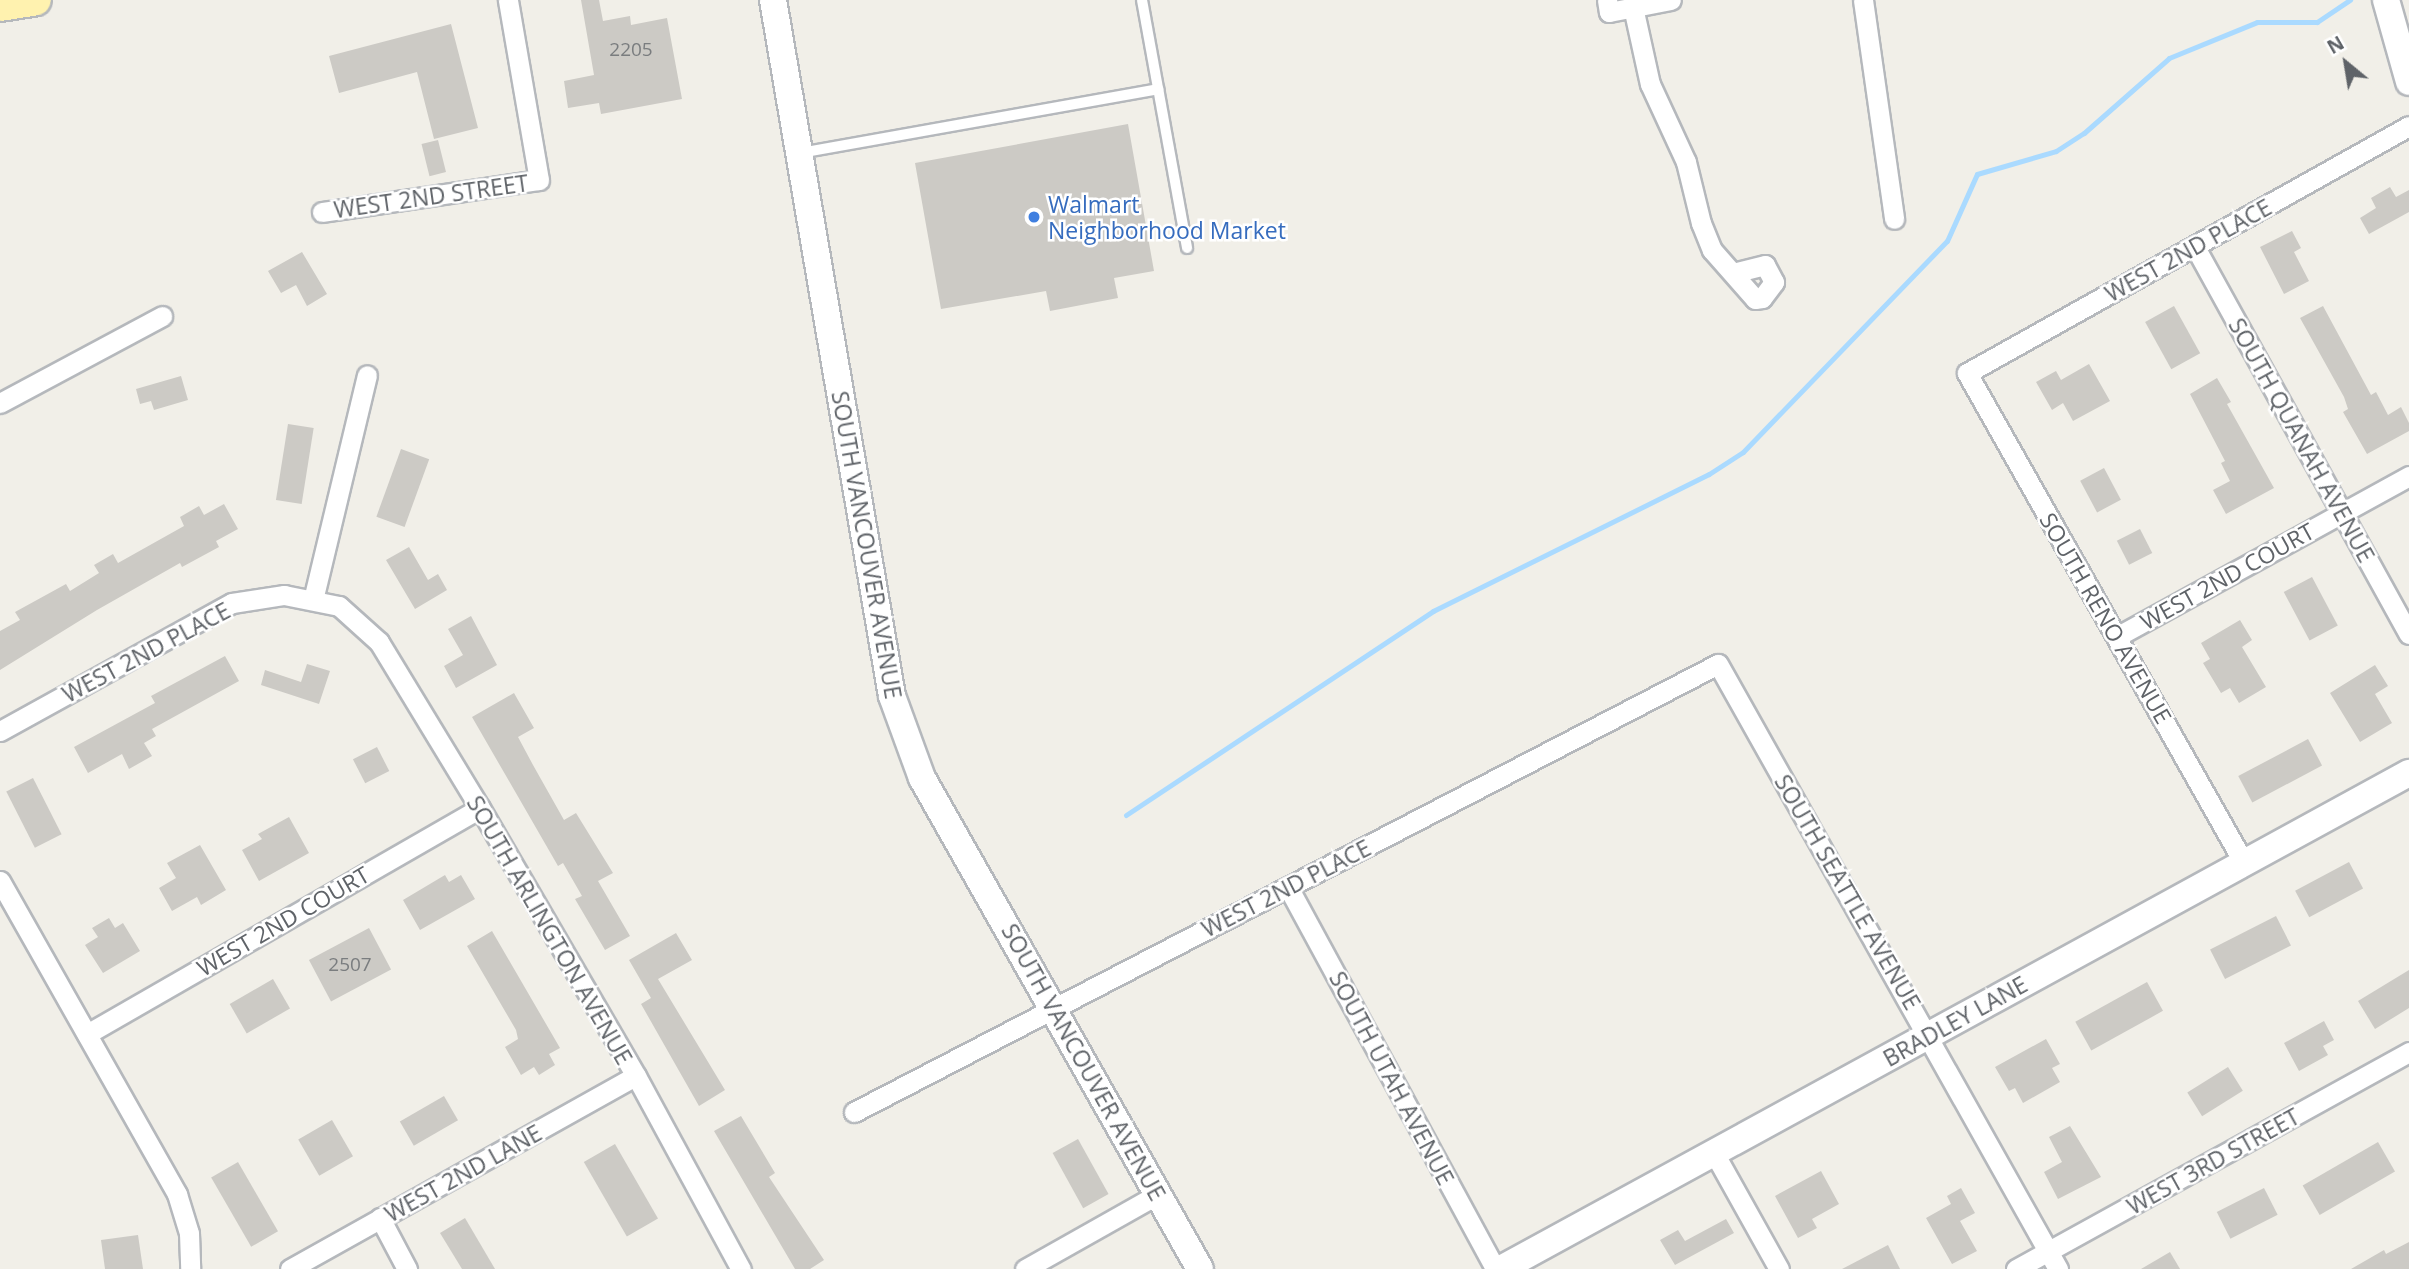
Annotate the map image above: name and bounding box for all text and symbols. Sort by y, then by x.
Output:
north arrow [2311,28,2381,98]
text: N [2322,30,2349,60]
house number: 2205 [609,39,653,61]
street label: WEST 2ND STREET [332,169,530,223]
place label: Walmart Neighborhood Market [1048,190,1286,244]
street label: WEST 2ND PLACE [2100,193,2276,307]
marker: Walmart Neighborhood Market [1026,209,1042,225]
street label: SOUTH QUANAH AVENUE [2223,313,2381,567]
street label: SOUTH VANCOUVER AVENUE [826,389,908,701]
street label: SOUTH RENO AVENUE [2034,508,2178,728]
street label: WEST 2ND COURT [2135,517,2319,635]
street label: WEST 2ND PLACE [57,596,235,708]
street label: SOUTH SEATTLE AVENUE [1769,770,1927,1014]
street label: SOUTH ARLINGTON AVENUE [462,791,638,1069]
street label: WEST 2ND PLACE [1197,833,1375,943]
street label: WEST 2ND COURT [192,860,374,982]
street label: SOUTH VANCOUVER AVENUE [996,919,1172,1205]
house number: 2507 [328,954,372,976]
street label: SOUTH UTAH AVENUE [1324,967,1460,1189]
street label: BRADLEY LANE [1878,970,2032,1072]
street label: WEST 3RD STREET [2122,1102,2304,1220]
street label: WEST 2ND LANE [380,1118,546,1228]

